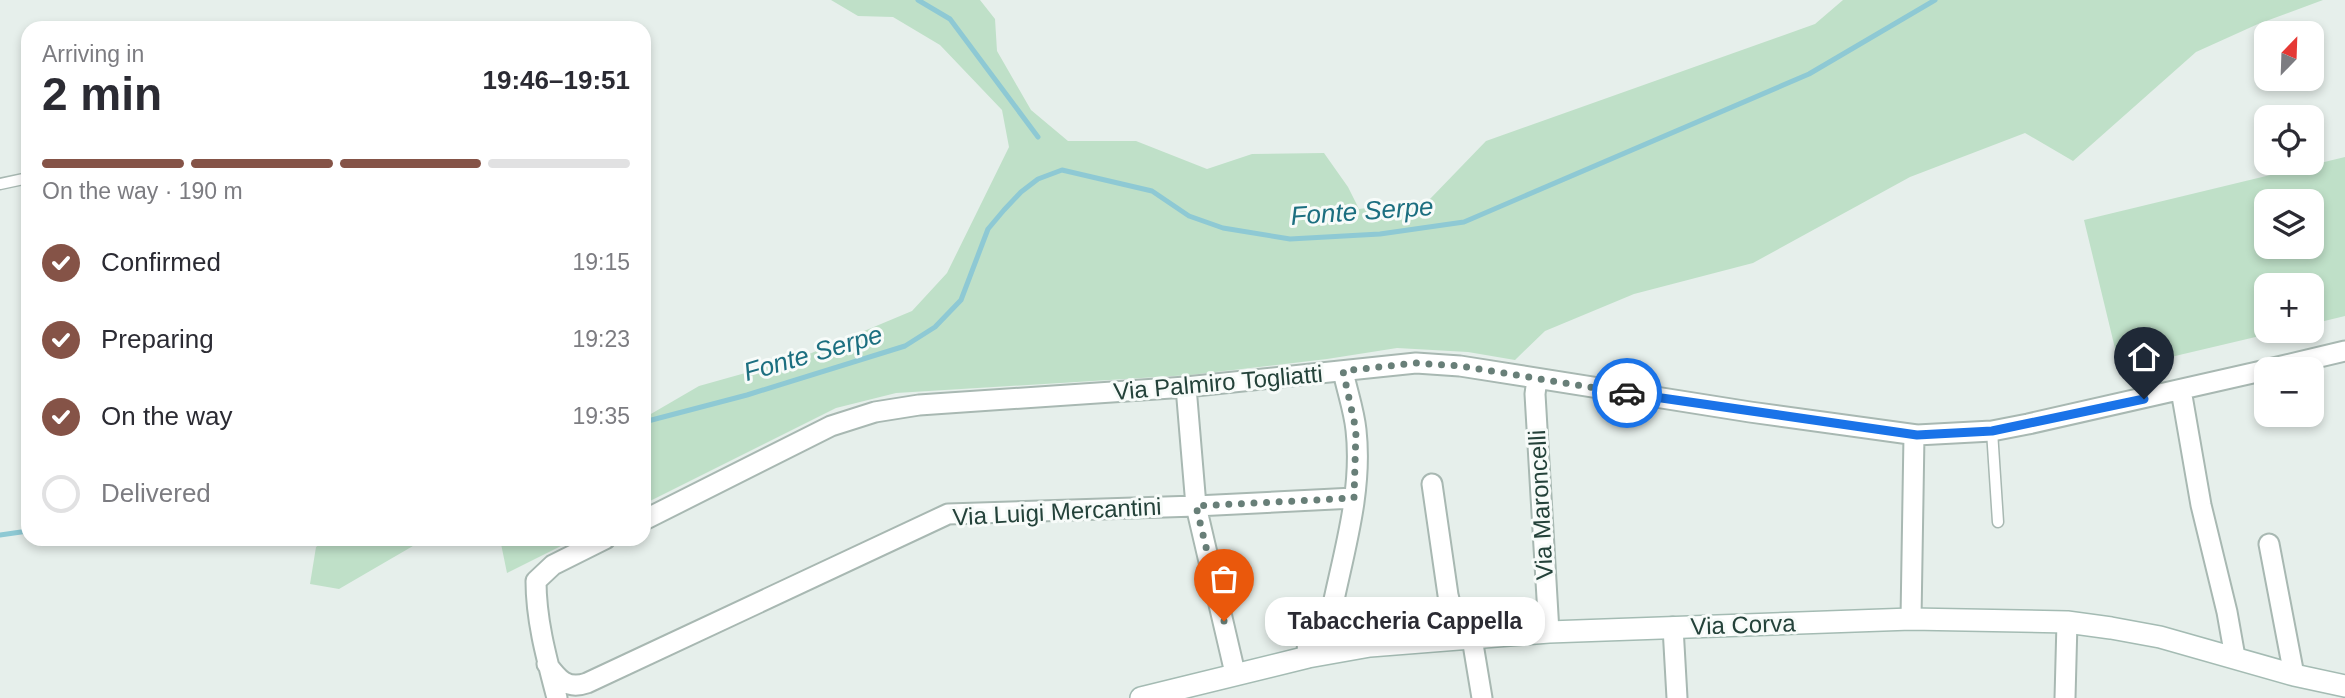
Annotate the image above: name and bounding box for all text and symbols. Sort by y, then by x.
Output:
north arrow [2254,21,2324,91]
map controls [2254,21,2324,427]
text: Arriving in [42,41,144,67]
text: 19:46–19:51 [483,65,630,95]
text: 2 min [42,68,162,120]
button: locate [2254,105,2324,175]
text: On the way · 190 m [42,178,243,204]
button: layers [2254,189,2324,259]
water label: Fonte Serpe [1290,191,1434,231]
icon: check [42,244,80,282]
text: Confirmed [101,247,221,277]
text: 19:15 [572,249,630,275]
button: + [2254,273,2324,343]
water label: Fonte Serpe [740,319,886,387]
icon: check [42,321,80,359]
text: Preparing [101,324,214,354]
text: 19:23 [572,326,630,352]
pin [2114,327,2174,399]
icon: home [2125,338,2163,376]
button: − [2254,357,2324,427]
courier [1592,358,1662,428]
street label: Via Palmiro Togliatti [1112,360,1324,405]
icon: car [1608,374,1646,412]
icon: check [42,398,80,436]
text: On the way [101,401,233,431]
text: 19:35 [572,403,630,429]
street label: Via Maroncelli [1523,429,1558,581]
text: Delivered [101,478,211,508]
street label: Via Luigi Mercantini [952,493,1162,530]
pin [1194,549,1254,621]
icon: bag [1205,560,1243,598]
callout: Tabaccheria Cappella [1266,596,1546,646]
text: Tabaccheria Cappella [1288,608,1522,634]
street label: Via Corva [1690,609,1797,640]

